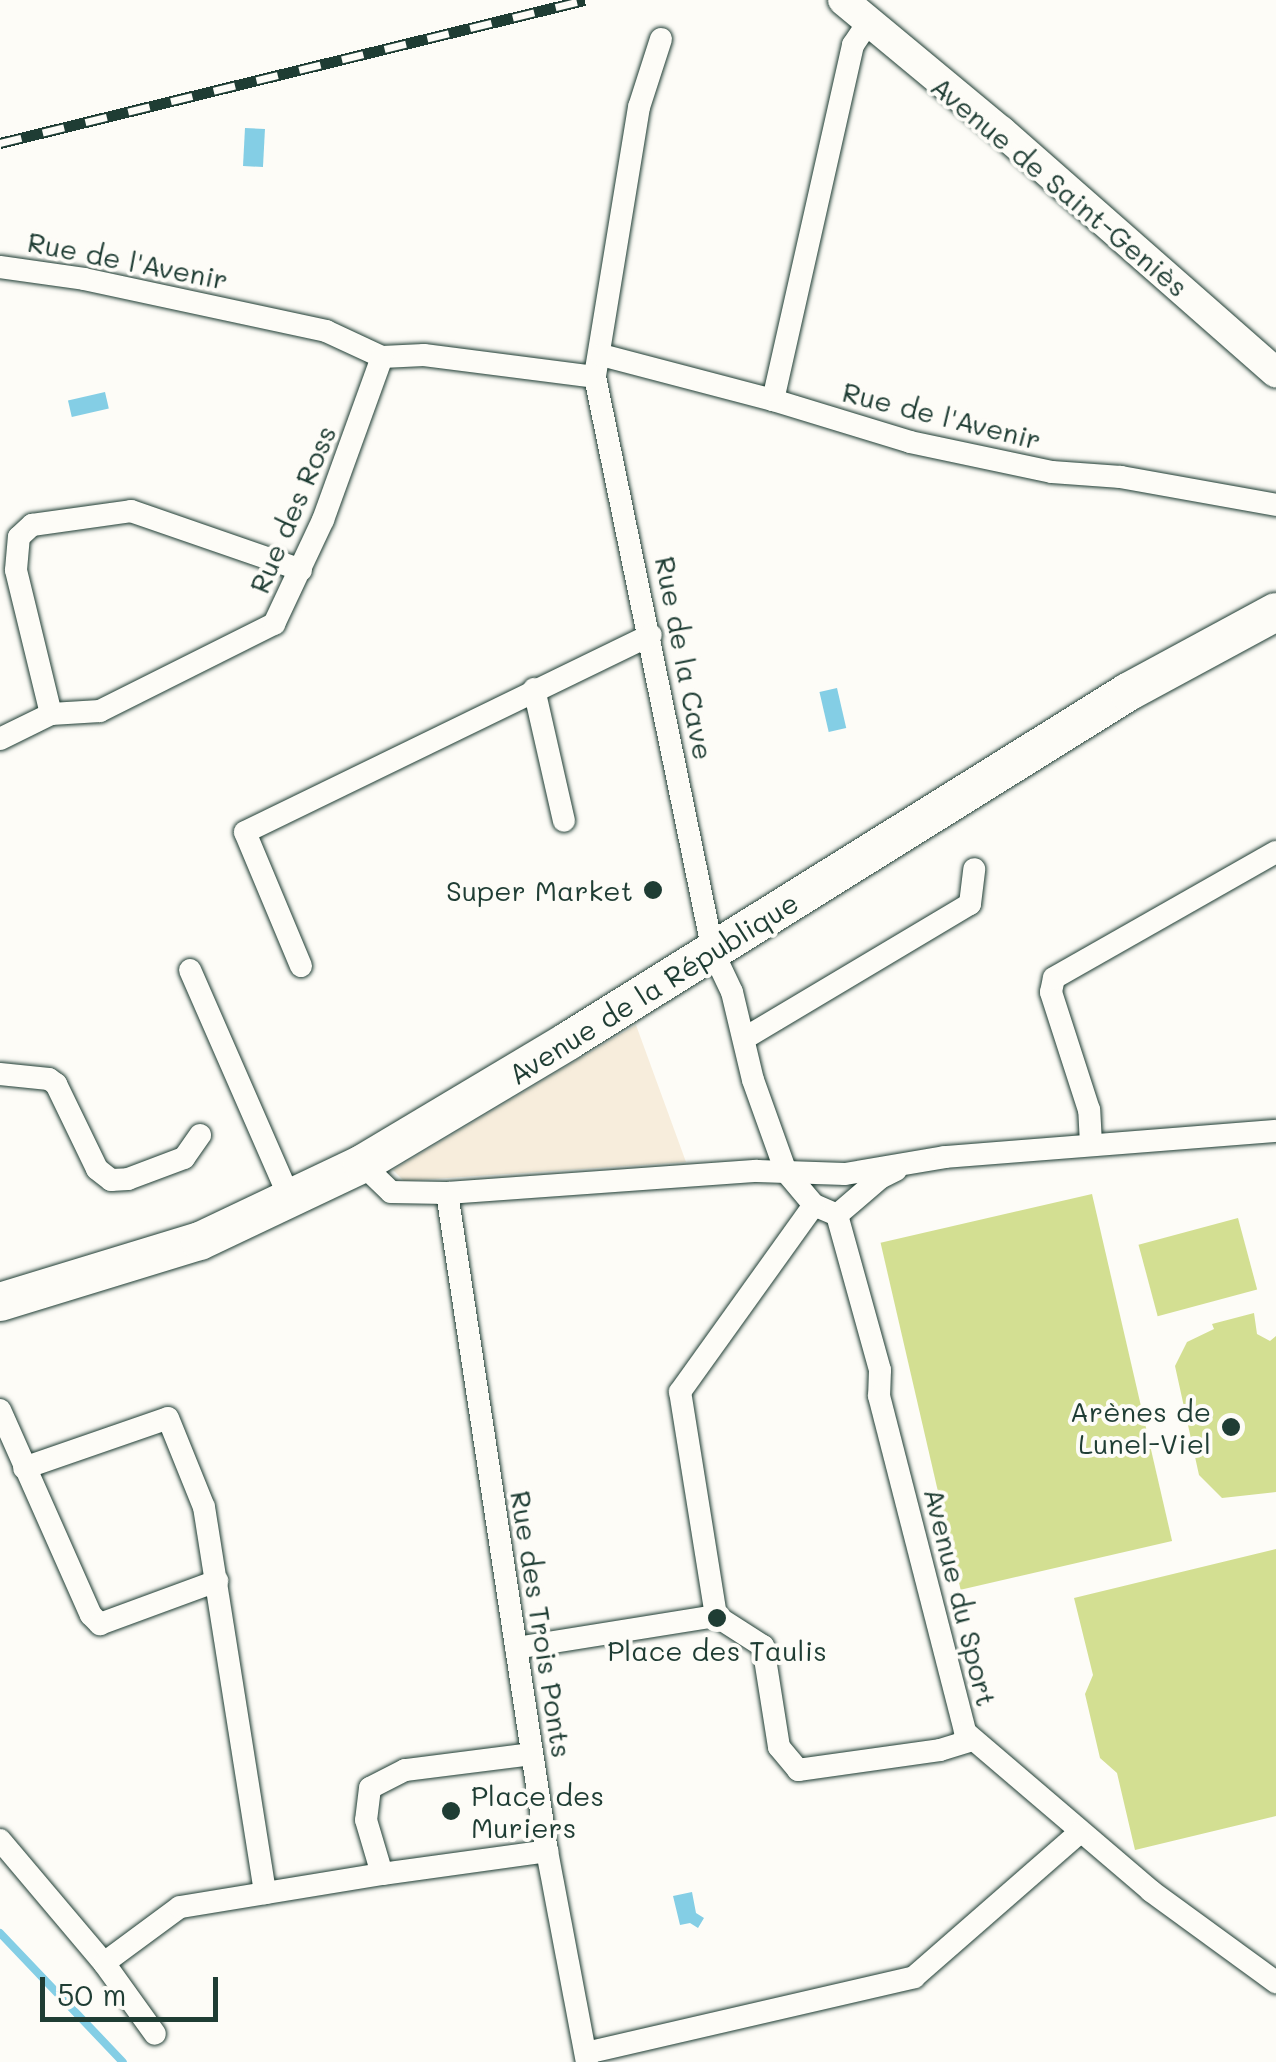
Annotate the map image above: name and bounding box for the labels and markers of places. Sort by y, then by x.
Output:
place label: Super Market [446,873,633,907]
marker: Super Market [642,879,664,901]
place label: Arènes de Lunel-Viel [1070,1394,1211,1460]
marker: Arènes de Lunel-Viel [1220,1416,1242,1438]
marker: Place des Taulis [706,1607,728,1629]
place label: Place des Taulis [607,1633,827,1667]
place label: Place des Muriers [471,1778,604,1844]
marker: Place des Muriers [440,1800,462,1822]

